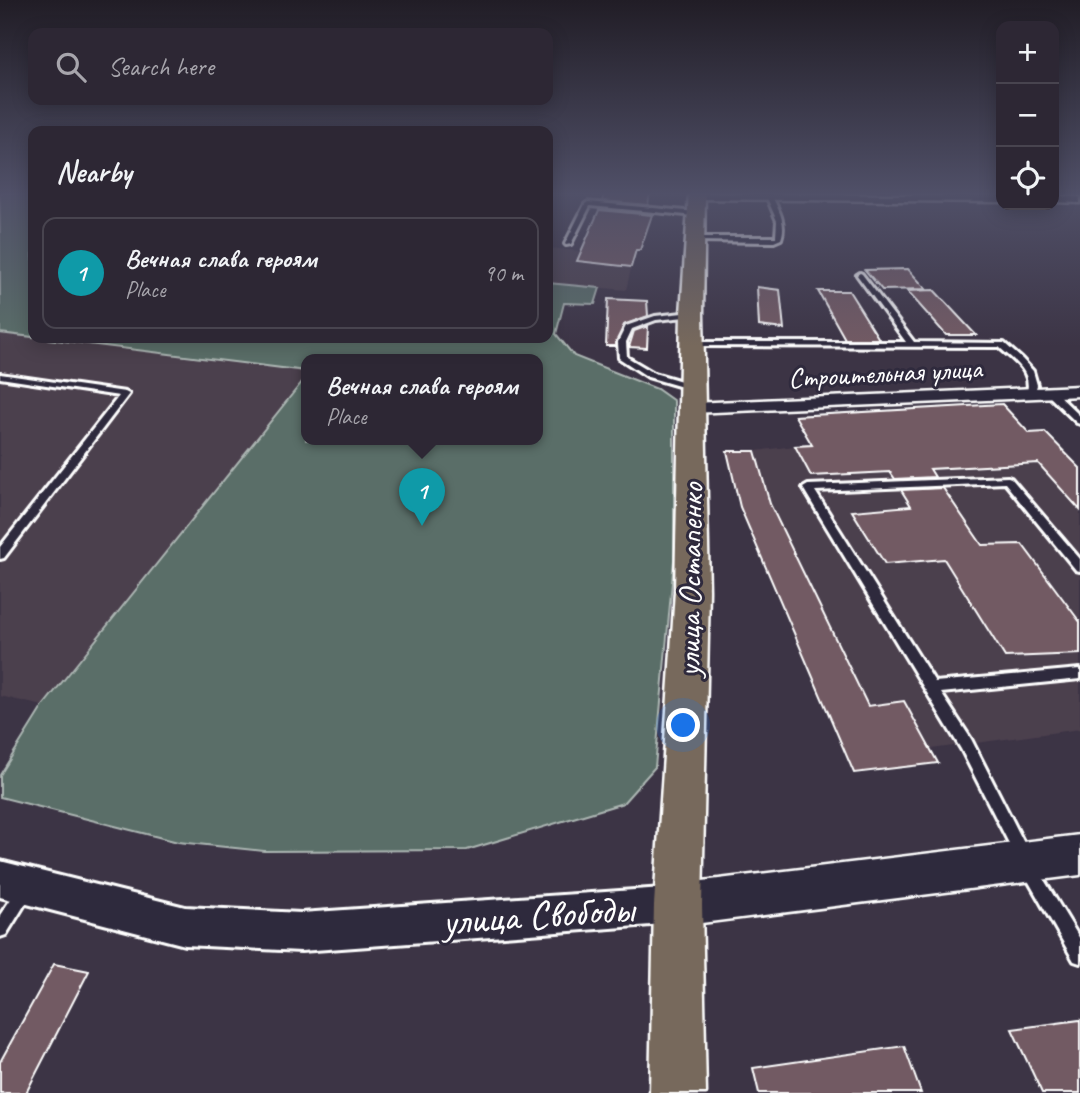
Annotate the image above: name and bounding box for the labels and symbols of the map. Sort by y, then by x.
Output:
street label: Строительная улица [787,350,984,396]
pin: 1 [399,468,445,526]
street label: улица Остапенко [667,481,713,679]
your location [666,708,700,742]
street label: улица Свободы [438,883,639,947]

